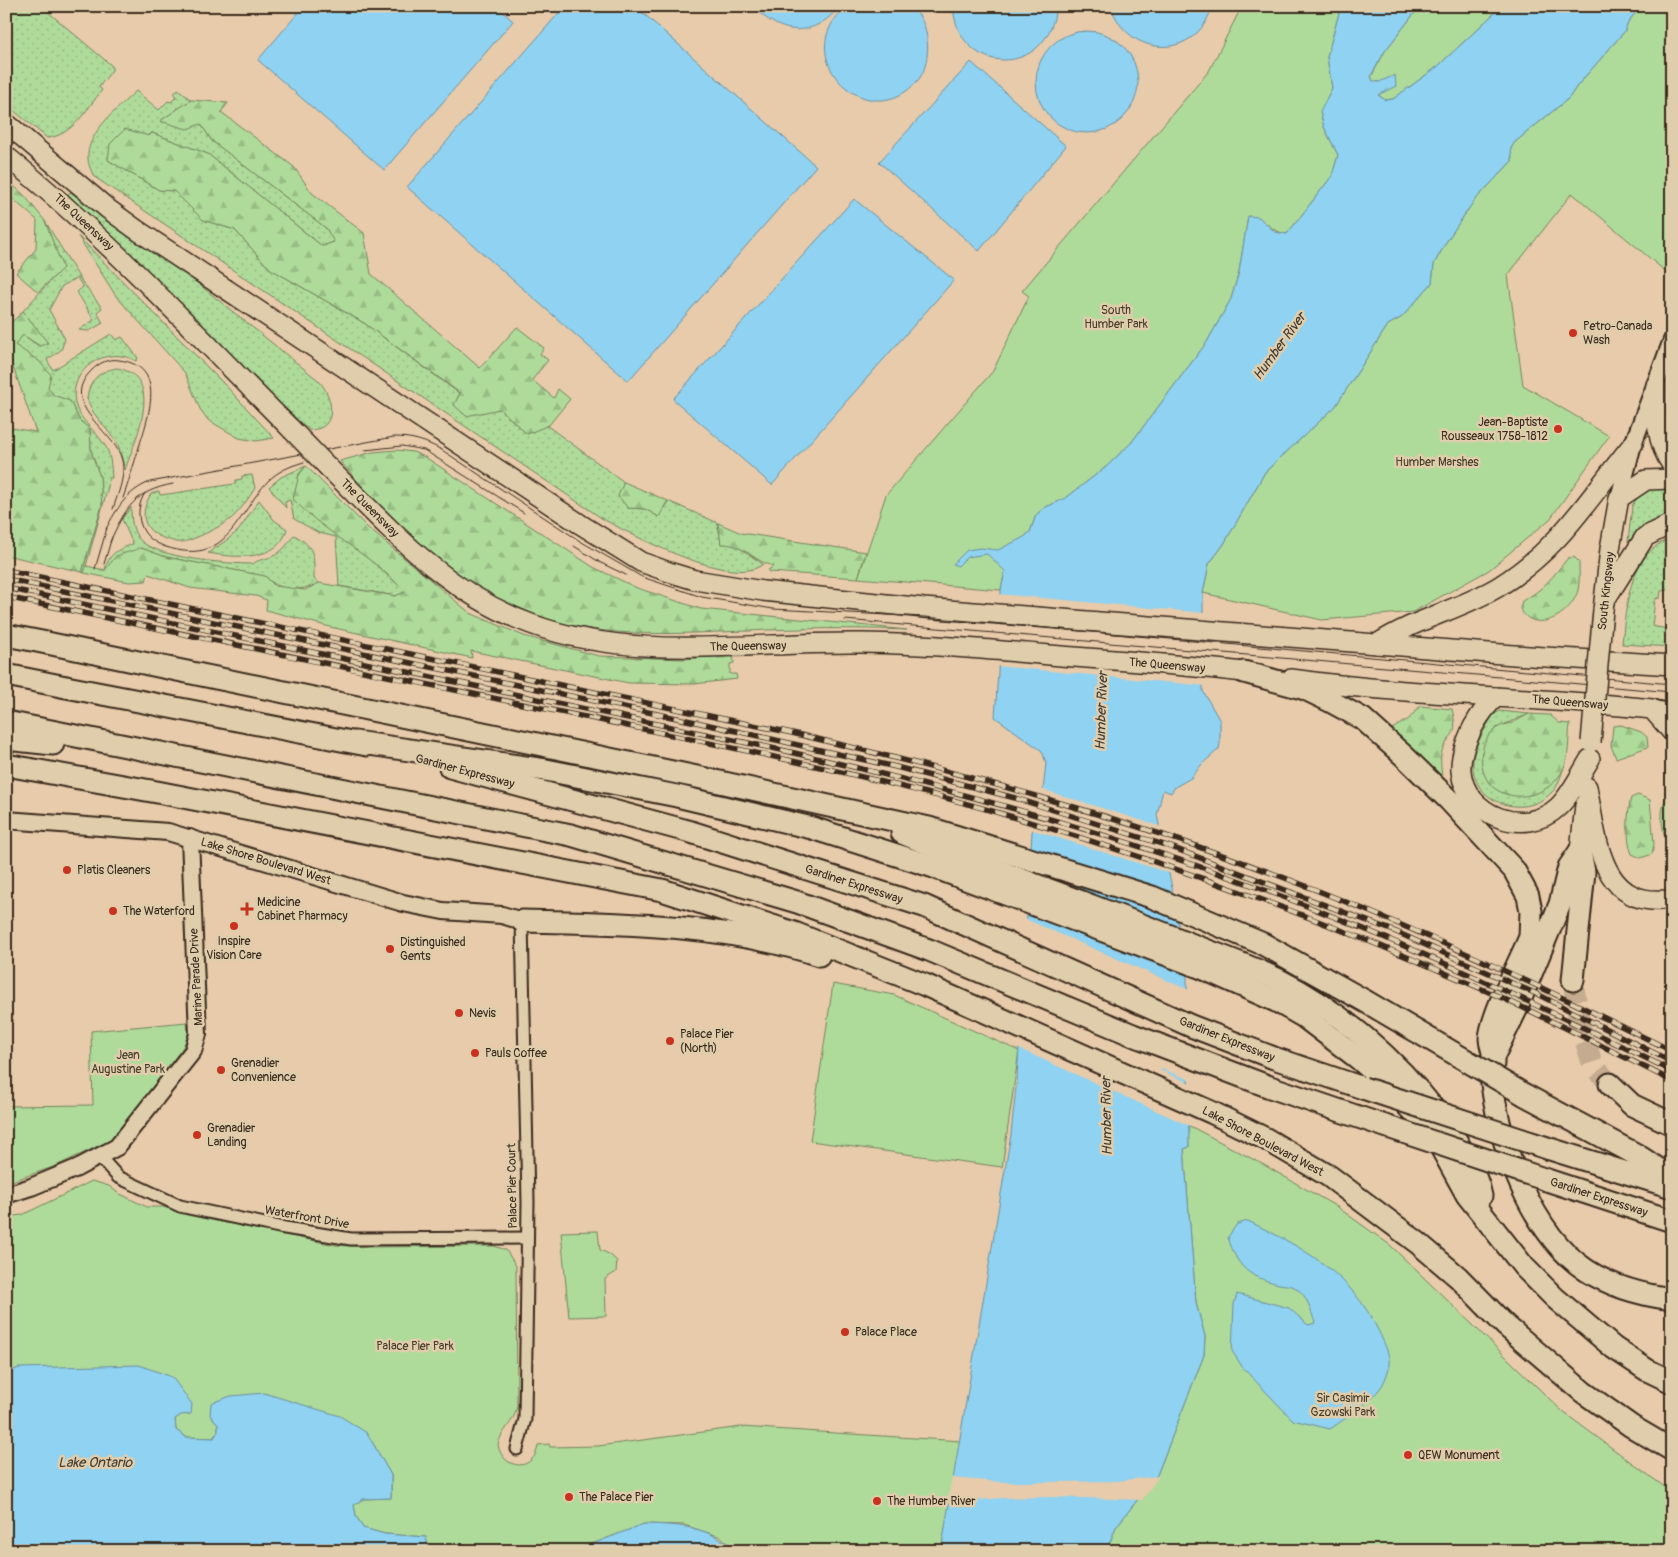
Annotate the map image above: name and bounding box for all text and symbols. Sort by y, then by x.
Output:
street label: The Queensway [51,191,117,254]
park label: South Humber Park [1084,303,1148,332]
water label: Humber River [1249,308,1311,383]
place label: Petro-Canada Wash [1583,319,1653,348]
marker: Petro-Canada Wash [1567,327,1579,339]
place label: Jean-Baptiste Rousseaux 1758-1812 [1441,415,1548,444]
marker: Jean-Baptiste Rousseaux 1758-1812 [1552,423,1564,435]
park label: Humber Marshes [1395,455,1479,470]
street label: The Queensway [337,476,402,541]
street label: South Kingsway [1595,551,1618,631]
street label: The Queensway [710,638,786,655]
street label: The Queensway [1128,655,1206,676]
water label: Humber River [1092,669,1111,751]
street label: The Queensway [1531,692,1609,713]
street label: Gardiner Expressway [414,751,516,792]
street label: Lake Shore Boulevard West [199,835,333,888]
street label: Gardiner Expressway [803,862,905,907]
place label: Platis Cleaners [77,863,151,878]
marker: Platis Cleaners [61,864,73,876]
place label: Medicine Cabinet Pharmacy [257,895,348,924]
marker: Medicine Cabinet Pharmacy [241,903,253,915]
place label: The Waterford [123,904,195,919]
marker: The Waterford [107,905,119,917]
marker: Inspire Vision Care [228,920,240,932]
street label: Marine Parade Drive [186,928,207,1026]
place label: Inspire Vision Care [206,934,262,963]
place label: Distinguished Gents [400,935,466,964]
marker: Distinguished Gents [384,943,396,955]
place label: Nevis [469,1006,497,1021]
marker: Nevis [453,1007,465,1019]
street label: Gardiner Expressway [1177,1013,1277,1065]
place label: Palace Pier (North) [680,1027,734,1056]
marker: Palace Pier (North) [664,1035,676,1047]
place label: Pauls Coffee [485,1046,547,1061]
marker: Pauls Coffee [469,1047,481,1059]
park label: Jean Augustine Park [91,1048,165,1077]
place label: Grenadier Convenience [231,1056,296,1085]
marker: Grenadier Convenience [215,1064,227,1076]
water label: Humber River [1097,1074,1116,1156]
street label: Lake Shore Boulevard West [1199,1103,1326,1180]
place label: Grenadier Landing [207,1121,256,1150]
marker: Grenadier Landing [191,1129,203,1141]
street label: Palace Pier Court [504,1143,521,1229]
street label: Gardiner Expressway [1548,1175,1650,1220]
street label: Waterfront Drive [264,1203,350,1232]
place label: Palace Place [855,1325,917,1340]
marker: Palace Place [839,1326,851,1338]
park label: Palace Pier Park [376,1339,454,1354]
park label: Sir Casimir Gzowski Park [1311,1391,1375,1420]
place label: QEW Monument [1418,1448,1500,1463]
marker: QEW Monument [1402,1449,1414,1461]
water label: Lake Ontario [58,1454,133,1471]
place label: The Palace Pier [579,1490,654,1505]
marker: The Palace Pier [563,1491,575,1503]
place label: The Humber River [887,1494,976,1509]
marker: The Humber River [871,1495,883,1507]

